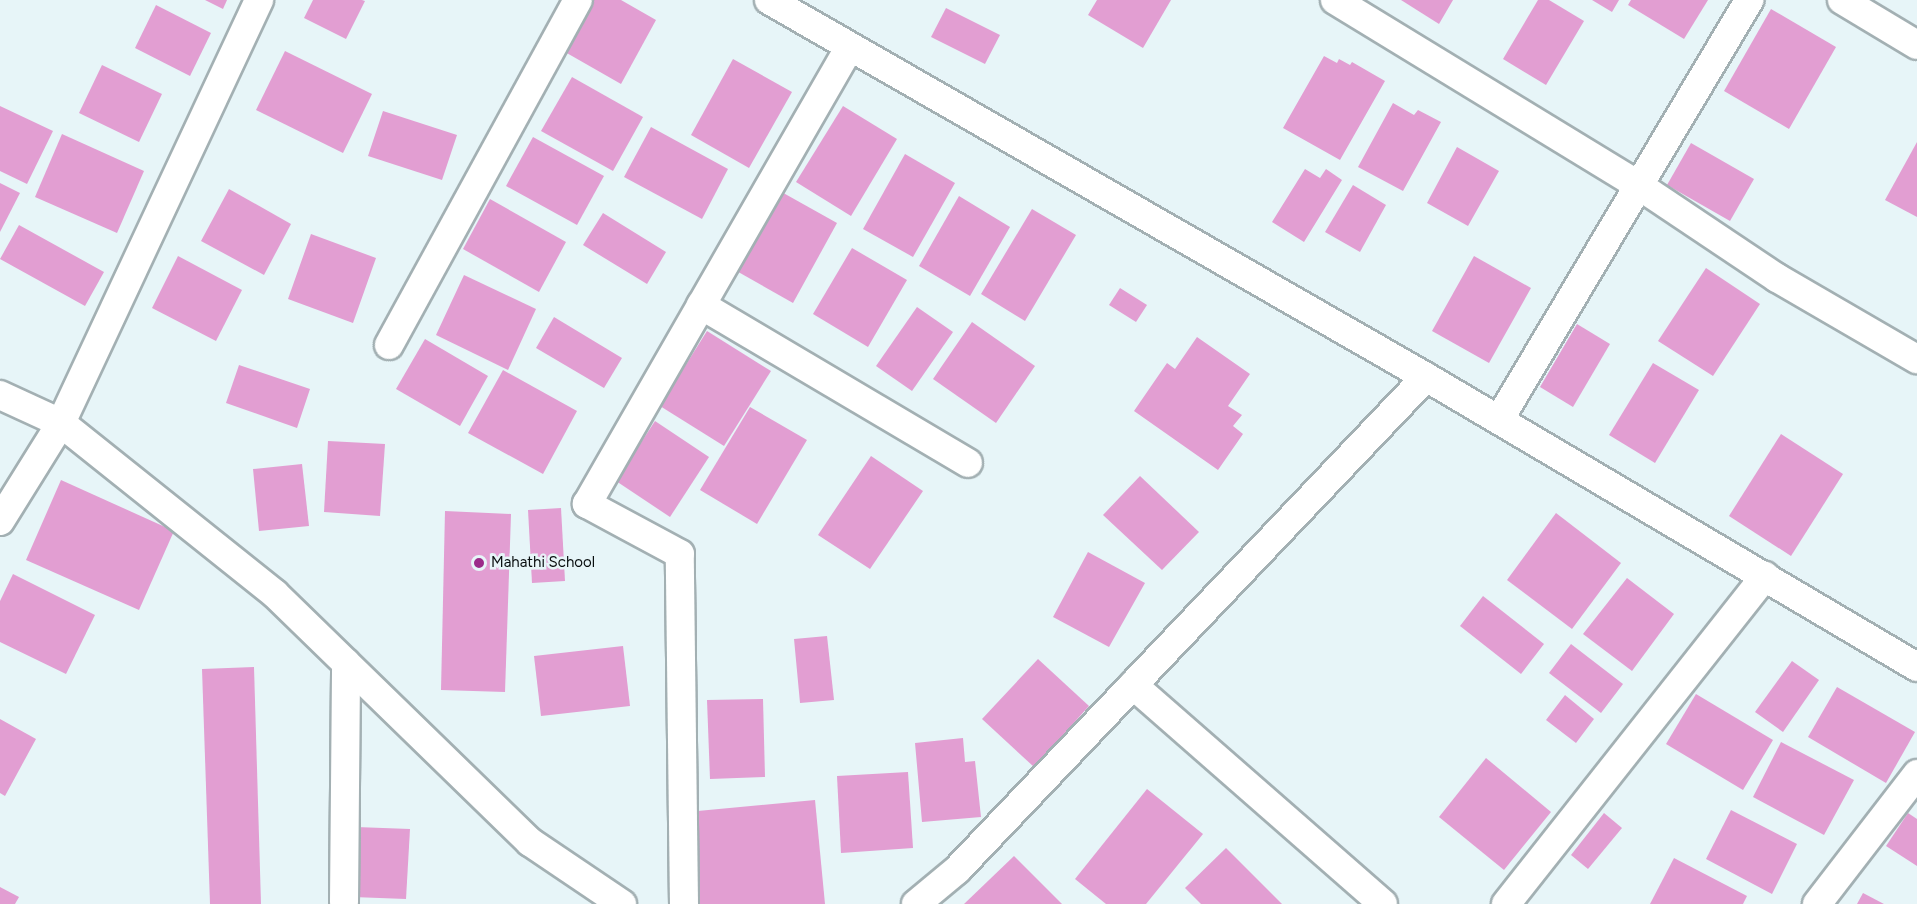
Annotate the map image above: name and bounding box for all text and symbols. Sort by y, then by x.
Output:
place label: Mahathi School [491,554,595,572]
marker: Mahathi School [472,556,486,570]

